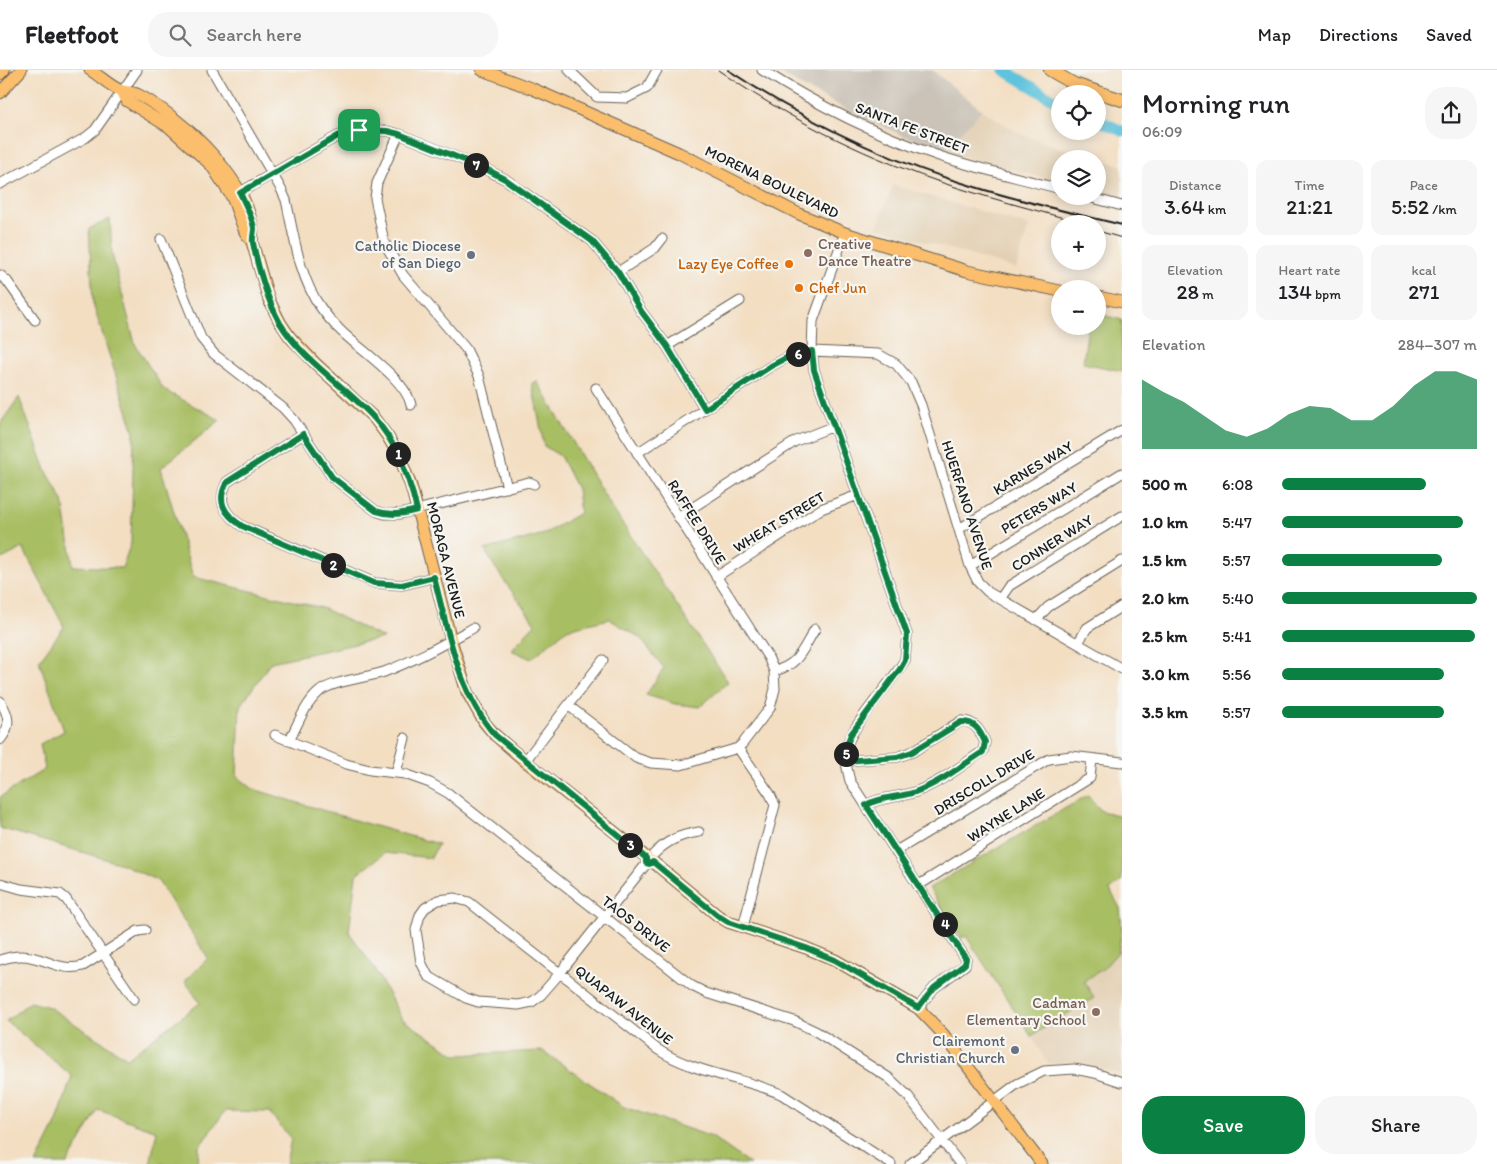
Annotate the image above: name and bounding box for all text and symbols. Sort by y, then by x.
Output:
search box [148,12,498,57]
text: Fleetfoot [25,20,118,49]
icon: search [166,21,194,49]
text: Search here [206,23,302,46]
text: Map [1258,24,1291,46]
text: Directions [1319,24,1398,46]
text: Saved [1426,24,1472,46]
map controls [1051,85,1106,335]
button: locate [1051,85,1106,140]
text: Morning run [1142,86,1290,120]
button: share [1425,87,1477,139]
street label: SANTA FE STREET [853,98,972,158]
pin [338,109,380,151]
icon: arrive [345,116,373,144]
text: 06:09 [1142,122,1182,141]
street label: MORENA BOULEVARD [702,142,842,222]
button: layers [1051,150,1106,205]
pin: 7 [464,152,488,178]
text: 7 [473,157,480,174]
text: Distance [1169,177,1221,194]
text: Time [1295,177,1324,194]
text: Pace [1410,177,1438,194]
text: 3.64 [1164,194,1205,219]
text: 21:21 [1286,194,1333,219]
text: 5:52 [1391,194,1429,219]
text: km [1205,201,1226,218]
text: /km [1429,201,1457,218]
button: + [1051,215,1106,270]
place label: Creative Dance Theatre [818,235,911,270]
place label: Catholic Diocese of San Diego [355,237,461,272]
marker: Creative Dance Theatre [802,247,814,259]
marker: Catholic Diocese of San Diego [465,249,477,261]
place label: Lazy Eye Coffee [678,255,779,273]
marker: Lazy Eye Coffee [783,258,795,270]
text: Elevation [1167,262,1223,279]
text: Heart rate [1279,262,1340,279]
text: kcal [1411,262,1436,279]
place label: Chef Jun [809,279,867,297]
text: 28 [1176,279,1199,304]
text: 134 [1278,279,1312,304]
text: 271 [1408,279,1439,304]
button: − [1051,280,1106,335]
marker: Chef Jun [793,282,805,294]
text: m [1199,286,1214,303]
text: bpm [1312,286,1341,303]
text: Elevation [1142,335,1206,354]
text: 284–307 m [1398,335,1477,354]
pin: 6 [786,342,810,366]
text: 6 [795,346,802,363]
street label: KARNES WAY [990,437,1077,499]
street label: HUERFANO AVENUE [938,438,996,572]
pin: 1 [386,442,410,466]
text: 1 [395,446,402,463]
text: 500 m [1142,475,1187,494]
text: 6:08 [1222,475,1253,494]
street label: RAFFEE DRIVE [664,476,730,568]
street label: PETERS WAY [998,478,1081,538]
street label: WHEAT STREET [730,487,829,556]
street label: MORAGA AVENUE [423,500,469,620]
street label: CONNER WAY [1008,511,1096,575]
text: 1.0 km [1142,513,1188,532]
text: 5:47 [1222,513,1252,532]
text: 1.5 km [1142,551,1187,570]
text: 5:57 [1222,551,1251,570]
pin: 2 [320,552,346,578]
text: 2 [330,557,337,574]
text: 2.0 km [1142,589,1189,608]
text: 5:40 [1222,589,1254,608]
text: 2.5 km [1142,627,1188,646]
text: 5:41 [1222,627,1251,646]
text: 3.0 km [1142,665,1189,684]
text: 5:56 [1222,665,1251,684]
text: 3.5 km [1142,703,1188,722]
text: 5:57 [1222,703,1251,722]
pin: 5 [834,742,858,766]
street label: DRISCOLL DRIVE [930,745,1038,819]
text: 5 [843,746,850,763]
street label: WAYNE LANE [964,784,1048,846]
pin: 3 [618,832,642,858]
text: 3 [627,837,634,854]
street label: TAOS DRIVE [598,892,674,956]
pin: 4 [932,912,958,936]
text: 4 [941,916,950,933]
street label: QUAPAW AVENUE [571,961,677,1049]
place label: Cadman Elementary School [966,994,1087,1029]
marker: Cadman Elementary School [1090,1006,1102,1018]
place label: Clairemont Christian Church [896,1032,1005,1067]
marker: Clairemont Christian Church [1009,1044,1021,1056]
button: Save [1142,1096,1305,1154]
button: Share [1315,1096,1477,1154]

